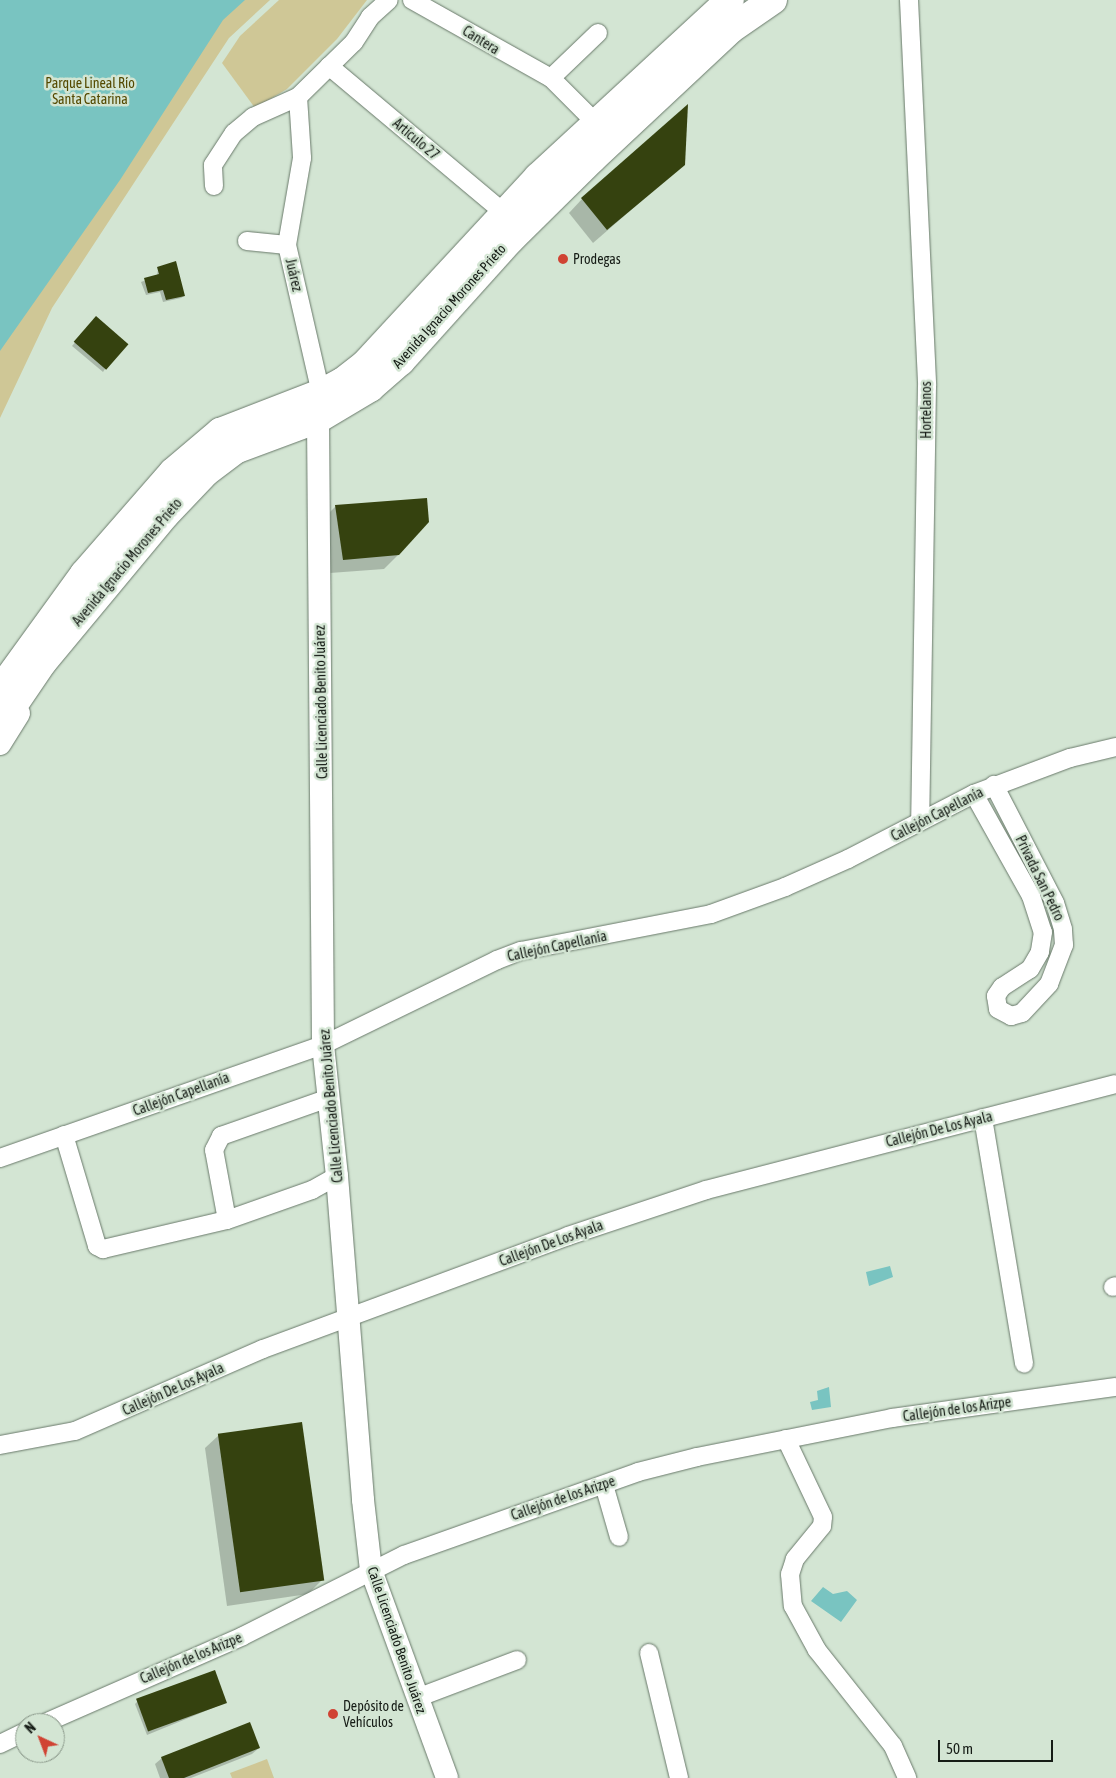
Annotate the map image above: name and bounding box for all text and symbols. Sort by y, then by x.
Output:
street label: Cantera [459,22,503,58]
park label: Parque Lineal Río Santa Catarina [45,75,135,108]
street label: Artículo 27 [389,115,443,163]
street label: Avenida Ignacio Morones Prieto [389,240,509,372]
place label: Prodegas [573,251,621,267]
marker: Prodegas [557,253,569,265]
street label: Juárez [282,257,306,293]
street label: Hortelanos [918,381,934,439]
street label: Avenida Ignacio Morones Prieto [69,495,185,629]
street label: Calle Licenciado Benito Juárez [311,625,331,779]
street label: Callejón Capellanía [888,784,986,844]
street label: Privada San Pedro [1012,833,1068,923]
street label: Callejón Capellanía [506,927,608,965]
street label: Calle Licenciado Benito Juárez [316,1029,346,1183]
street label: Callejón Capellanía [131,1069,231,1119]
street label: Callejón De Los Ayala [884,1108,994,1150]
street label: Callejón De Los Ayala [497,1216,605,1270]
street label: Callejón De Los Ayala [120,1359,226,1419]
street label: Callejón de los Arizpe [902,1393,1012,1425]
street label: Callejón de los Arizpe [509,1472,617,1524]
street label: Calle Licenciado Benito Juárez [364,1564,430,1716]
street label: Callejón de los Arizpe [137,1629,245,1687]
place label: Depósito de Vehículos [343,1698,404,1730]
marker: Depósito de Vehículos [327,1708,339,1720]
north arrow [15,1713,65,1763]
text: N [22,1719,39,1736]
scale bar [941,1730,1056,1762]
text: 50 m [946,1740,973,1757]

